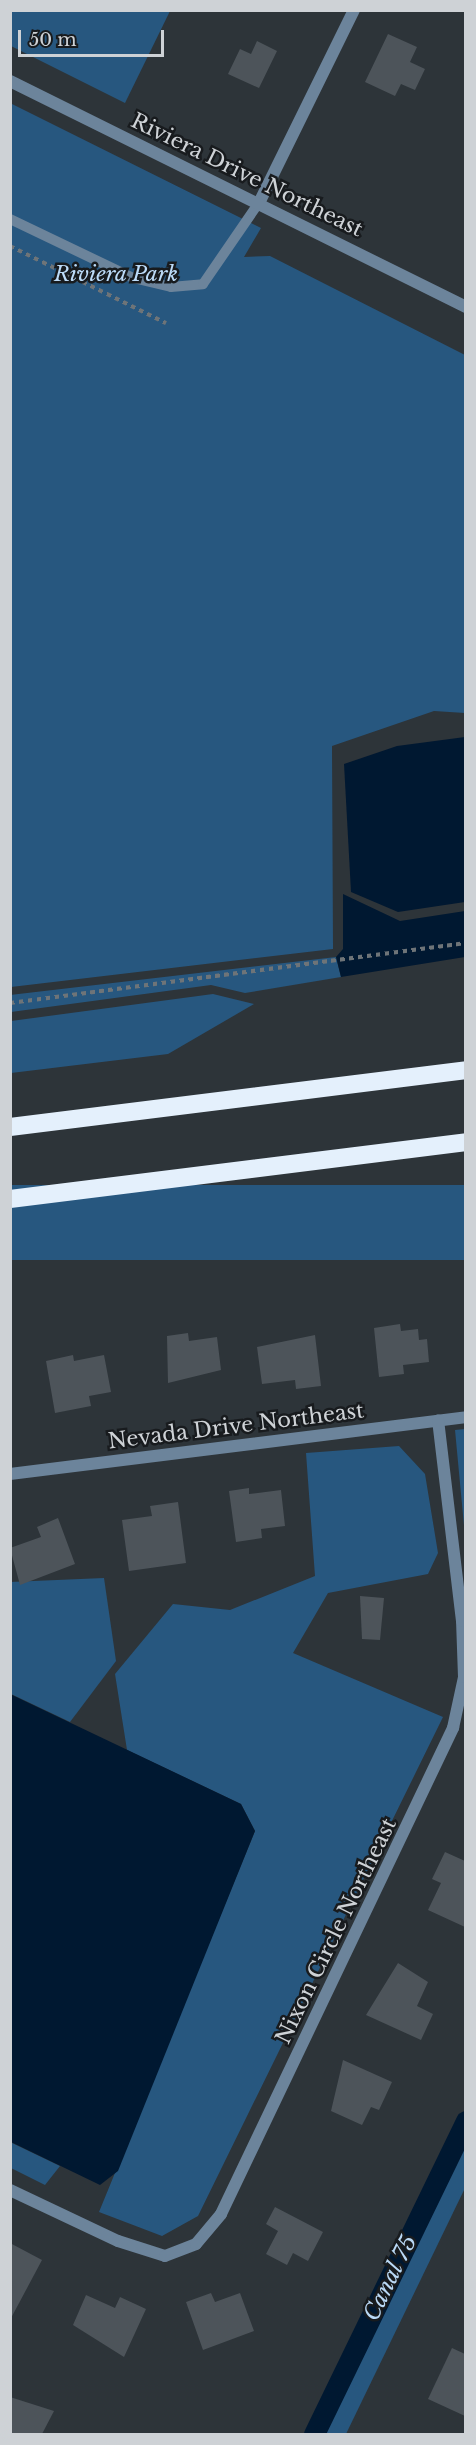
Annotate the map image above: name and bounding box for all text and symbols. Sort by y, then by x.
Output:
scale bar [21,18,166,56]
text: 50 m [29,29,77,51]
street label: Riviera Drive Northeast [127,108,367,242]
park label: Riviera Park [54,261,178,287]
street label: Nevada Drive Northeast [107,1398,365,1454]
street label: Nixon Circle Northeast [270,1814,402,2048]
water label: Canal 75 [358,2231,422,2325]

